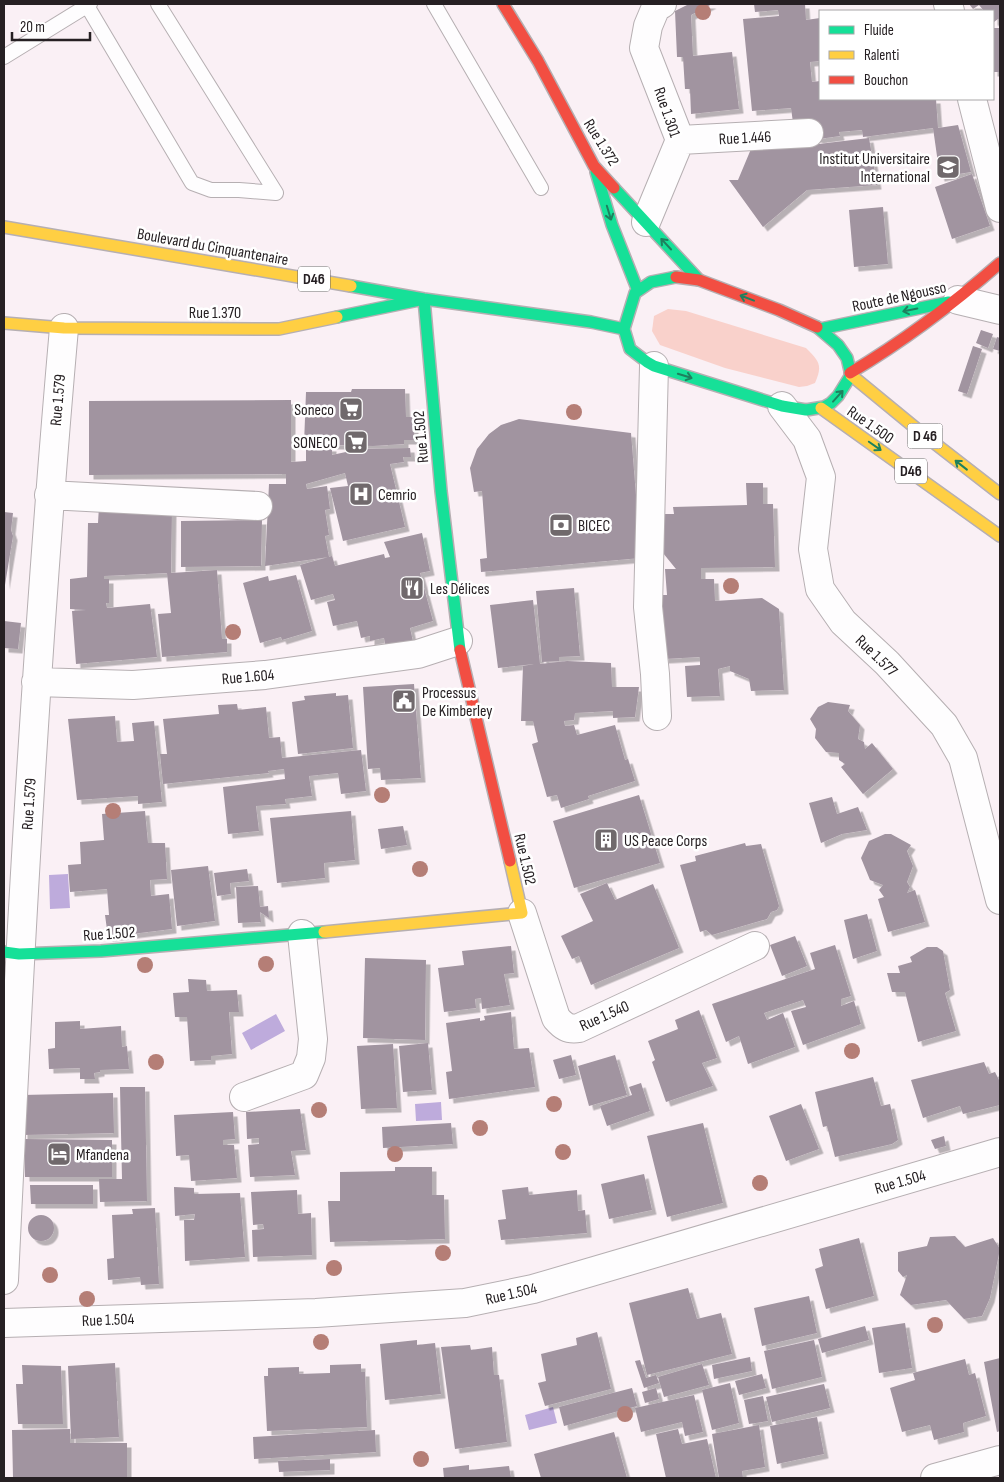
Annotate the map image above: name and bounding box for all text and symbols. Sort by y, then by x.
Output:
scale bar [12,10,90,42]
legend [819,10,994,100]
text: 20 m [20,18,45,37]
text: Fluide [864,21,894,40]
text: Ralenti [864,46,899,65]
text: Bouchon [864,71,908,90]
street label: Rue 1.301 [649,85,684,140]
street label: Rue 1.372 [579,116,623,170]
street label: Rue 1.446 [718,128,772,149]
place label: Institut Universitaire International [819,150,930,187]
school or university icon: Institut Universitaire International [935,154,961,180]
one-way arrow [604,204,614,220]
street label: Boulevard du Cinquantenaire [136,225,290,270]
one-way arrow [660,237,672,250]
road number: D46 [298,266,330,292]
street label: Route de Ngousso [851,278,948,317]
one-way arrow [740,293,755,302]
street label: Rue 1.370 [189,304,241,323]
one-way arrow [902,306,918,315]
one-way arrow [677,371,693,381]
street label: Rue 1.579 [47,373,70,427]
one-way arrow [832,390,844,403]
supermarket icon: Soneco [338,396,364,422]
place label: Soneco [294,401,334,420]
street label: Rue 1.500 [843,402,897,448]
street label: Rue 1.502 [410,410,433,464]
road number: D 46 [908,424,942,448]
supermarket icon: SONECO [343,429,369,455]
place label: SONECO [293,434,338,453]
one-way arrow [868,441,882,451]
road number: D46 [895,458,927,484]
one-way arrow [955,459,968,470]
hospital icon: Cemrio [348,481,374,507]
place label: Cemrio [378,486,417,505]
bank icon: BICEC [548,512,574,538]
place label: BICEC [578,517,610,536]
restaurant icon: Les Délices [399,575,425,601]
place label: Les Délices [430,580,490,599]
street label: Rue 1.577 [851,631,901,681]
street label: Rue 1.604 [221,666,275,689]
place label: Processus De Kimberley [422,684,493,721]
public building icon: Processus De Kimberley [391,688,417,714]
street label: Rue 1.579 [18,778,41,831]
building icon: US Peace Corps [593,827,619,853]
street label: Rue 1.502 [509,832,540,887]
place label: US Peace Corps [624,832,707,851]
street label: Rue 1.502 [82,923,136,946]
street label: Rue 1.540 [577,997,632,1036]
hotel icon: Mfandena [46,1141,72,1167]
place label: Mfandena [76,1146,129,1165]
street label: Rue 1.504 [873,1166,928,1199]
street label: Rue 1.504 [484,1279,539,1310]
street label: Rue 1.504 [82,1310,135,1331]

